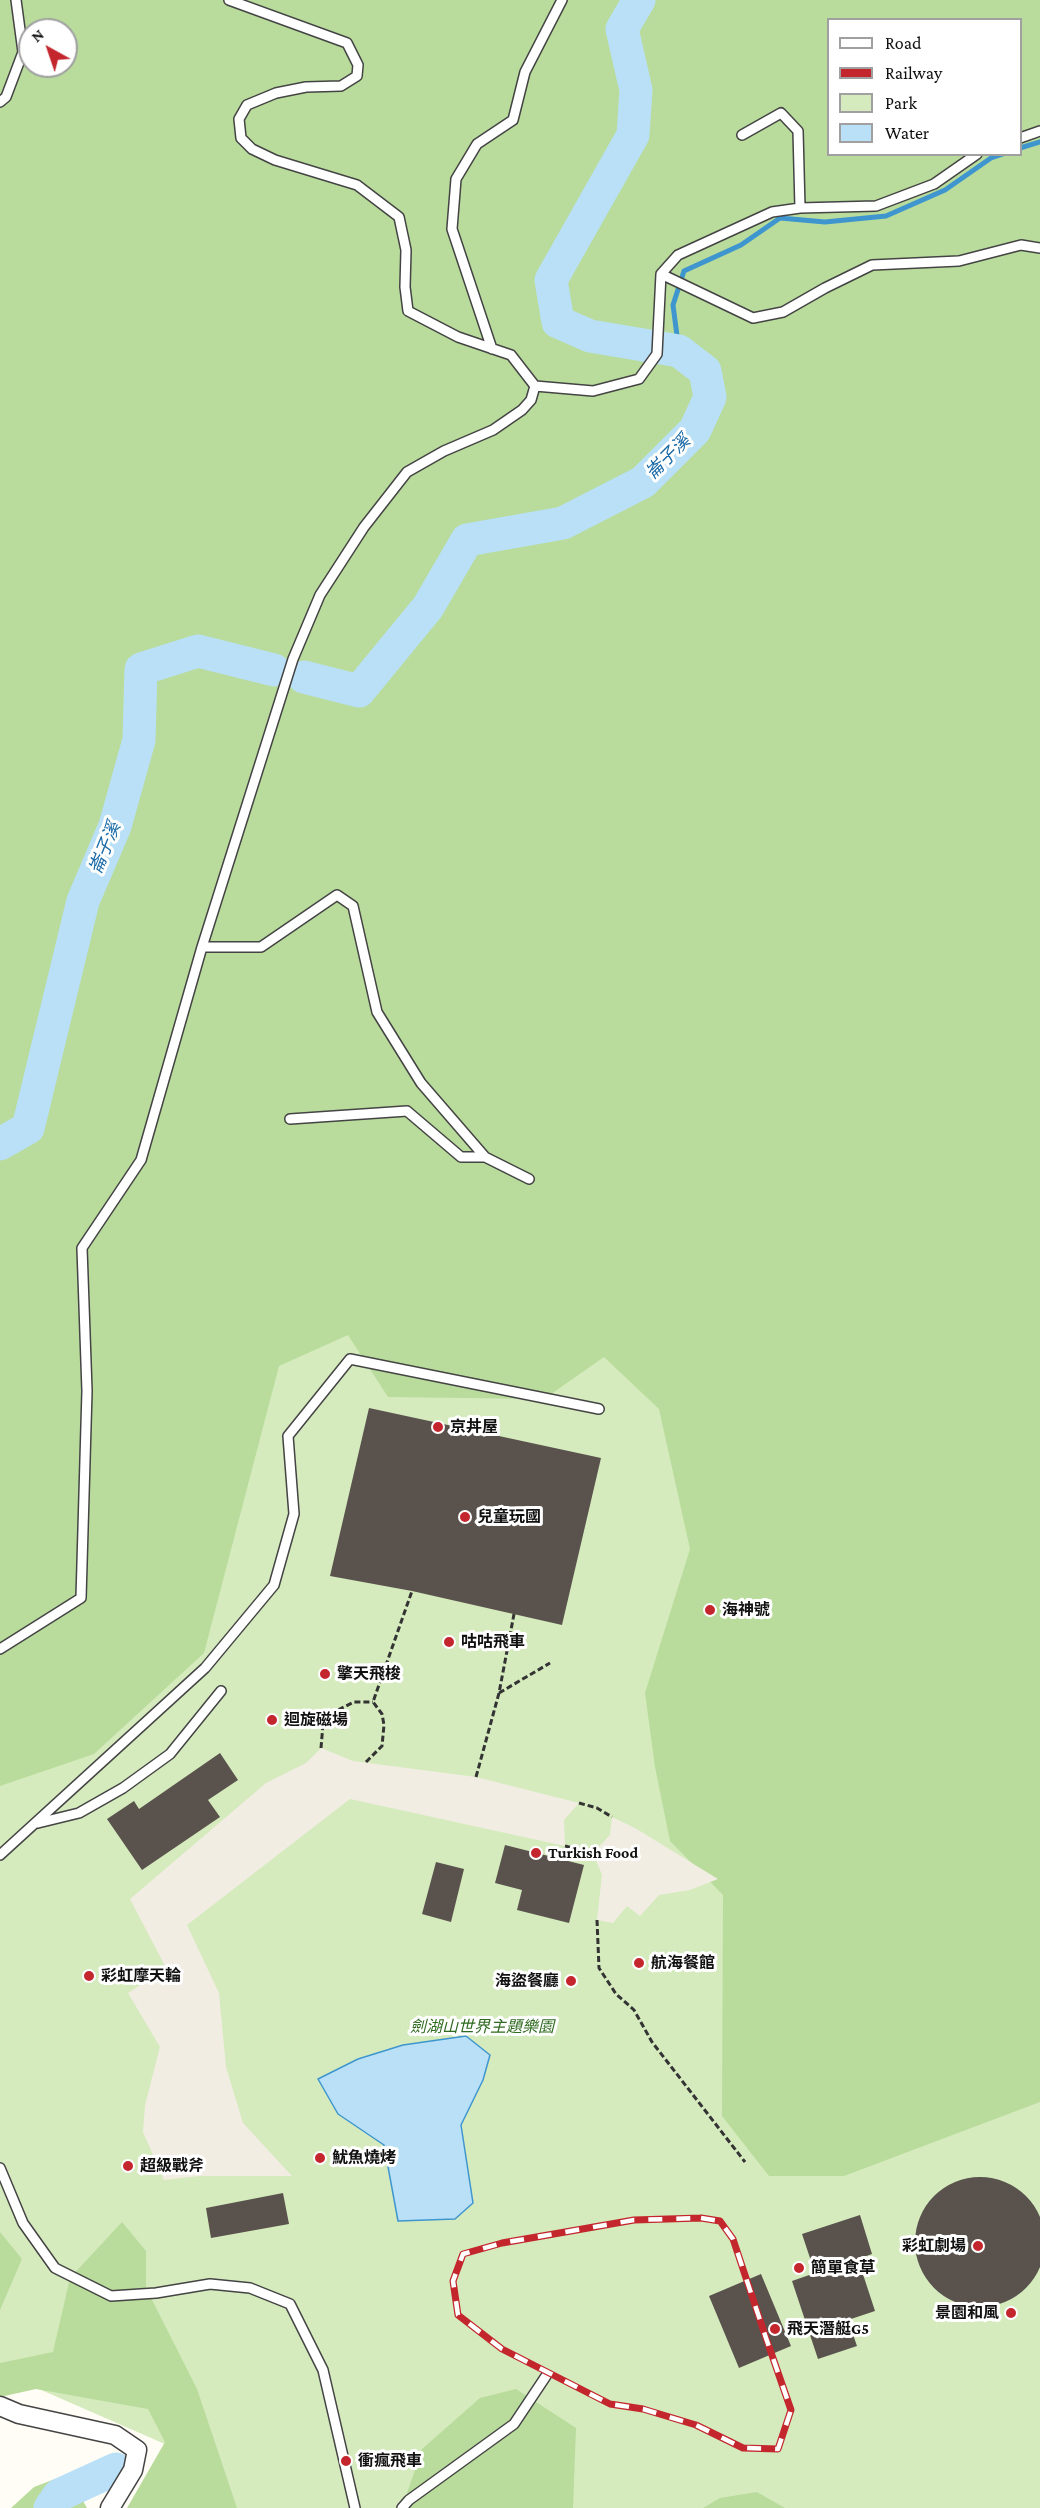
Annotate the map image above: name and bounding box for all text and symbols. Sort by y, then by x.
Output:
north arrow [18,18,78,78]
legend [827,18,1022,156]
text: N [28,25,47,45]
text: Road [885,33,922,53]
text: Railway [885,63,942,83]
text: Park [885,93,917,113]
text: Water [885,123,929,143]
water label: 崙子溪 [641,430,695,484]
water label: 崙子溪 [85,819,125,877]
place label: 京丼屋 [450,1417,498,1437]
marker: 京丼屋 [431,1420,445,1434]
place label: 兒童玩國 [477,1507,541,1527]
marker: 兒童玩國 [458,1510,472,1524]
place label: 海神號 [722,1600,770,1620]
marker: 海神號 [703,1603,717,1617]
place label: 咕咕飛車 [461,1632,525,1652]
marker: 咕咕飛車 [442,1635,456,1649]
place label: 擎天飛梭 [337,1664,401,1684]
marker: 擎天飛梭 [318,1667,332,1681]
place label: 迴旋磁場 [284,1710,348,1730]
marker: 迴旋磁場 [265,1713,279,1727]
place label: Turkish Food [548,1843,638,1863]
marker: Turkish Food [529,1846,543,1860]
place label: 航海餐館 [651,1953,715,1973]
marker: 航海餐館 [632,1956,646,1970]
place label: 彩虹摩天輪 [101,1966,181,1986]
marker: 彩虹摩天輪 [82,1969,96,1983]
place label: 海盜餐廳 [495,1971,559,1991]
marker: 海盜餐廳 [564,1974,578,1988]
park label: 劍湖山世界主題樂園 [410,2017,554,2037]
place label: 魷魚燒烤 [332,2148,396,2168]
marker: 魷魚燒烤 [313,2151,327,2165]
place label: 超級戰斧 [140,2156,204,2176]
marker: 超級戰斧 [121,2159,135,2173]
place label: 彩虹劇場 [902,2236,966,2256]
marker: 彩虹劇場 [971,2239,985,2253]
place label: 簡單食草 [811,2258,875,2278]
marker: 簡單食草 [792,2261,806,2275]
place label: 景園和風 [935,2303,999,2323]
marker: 景園和風 [1004,2306,1018,2320]
place label: 飛天潛艇G5 [787,2319,869,2339]
marker: 飛天潛艇G5 [768,2322,782,2336]
place label: 衝瘋飛車 [358,2451,422,2471]
marker: 衝瘋飛車 [339,2454,353,2468]

